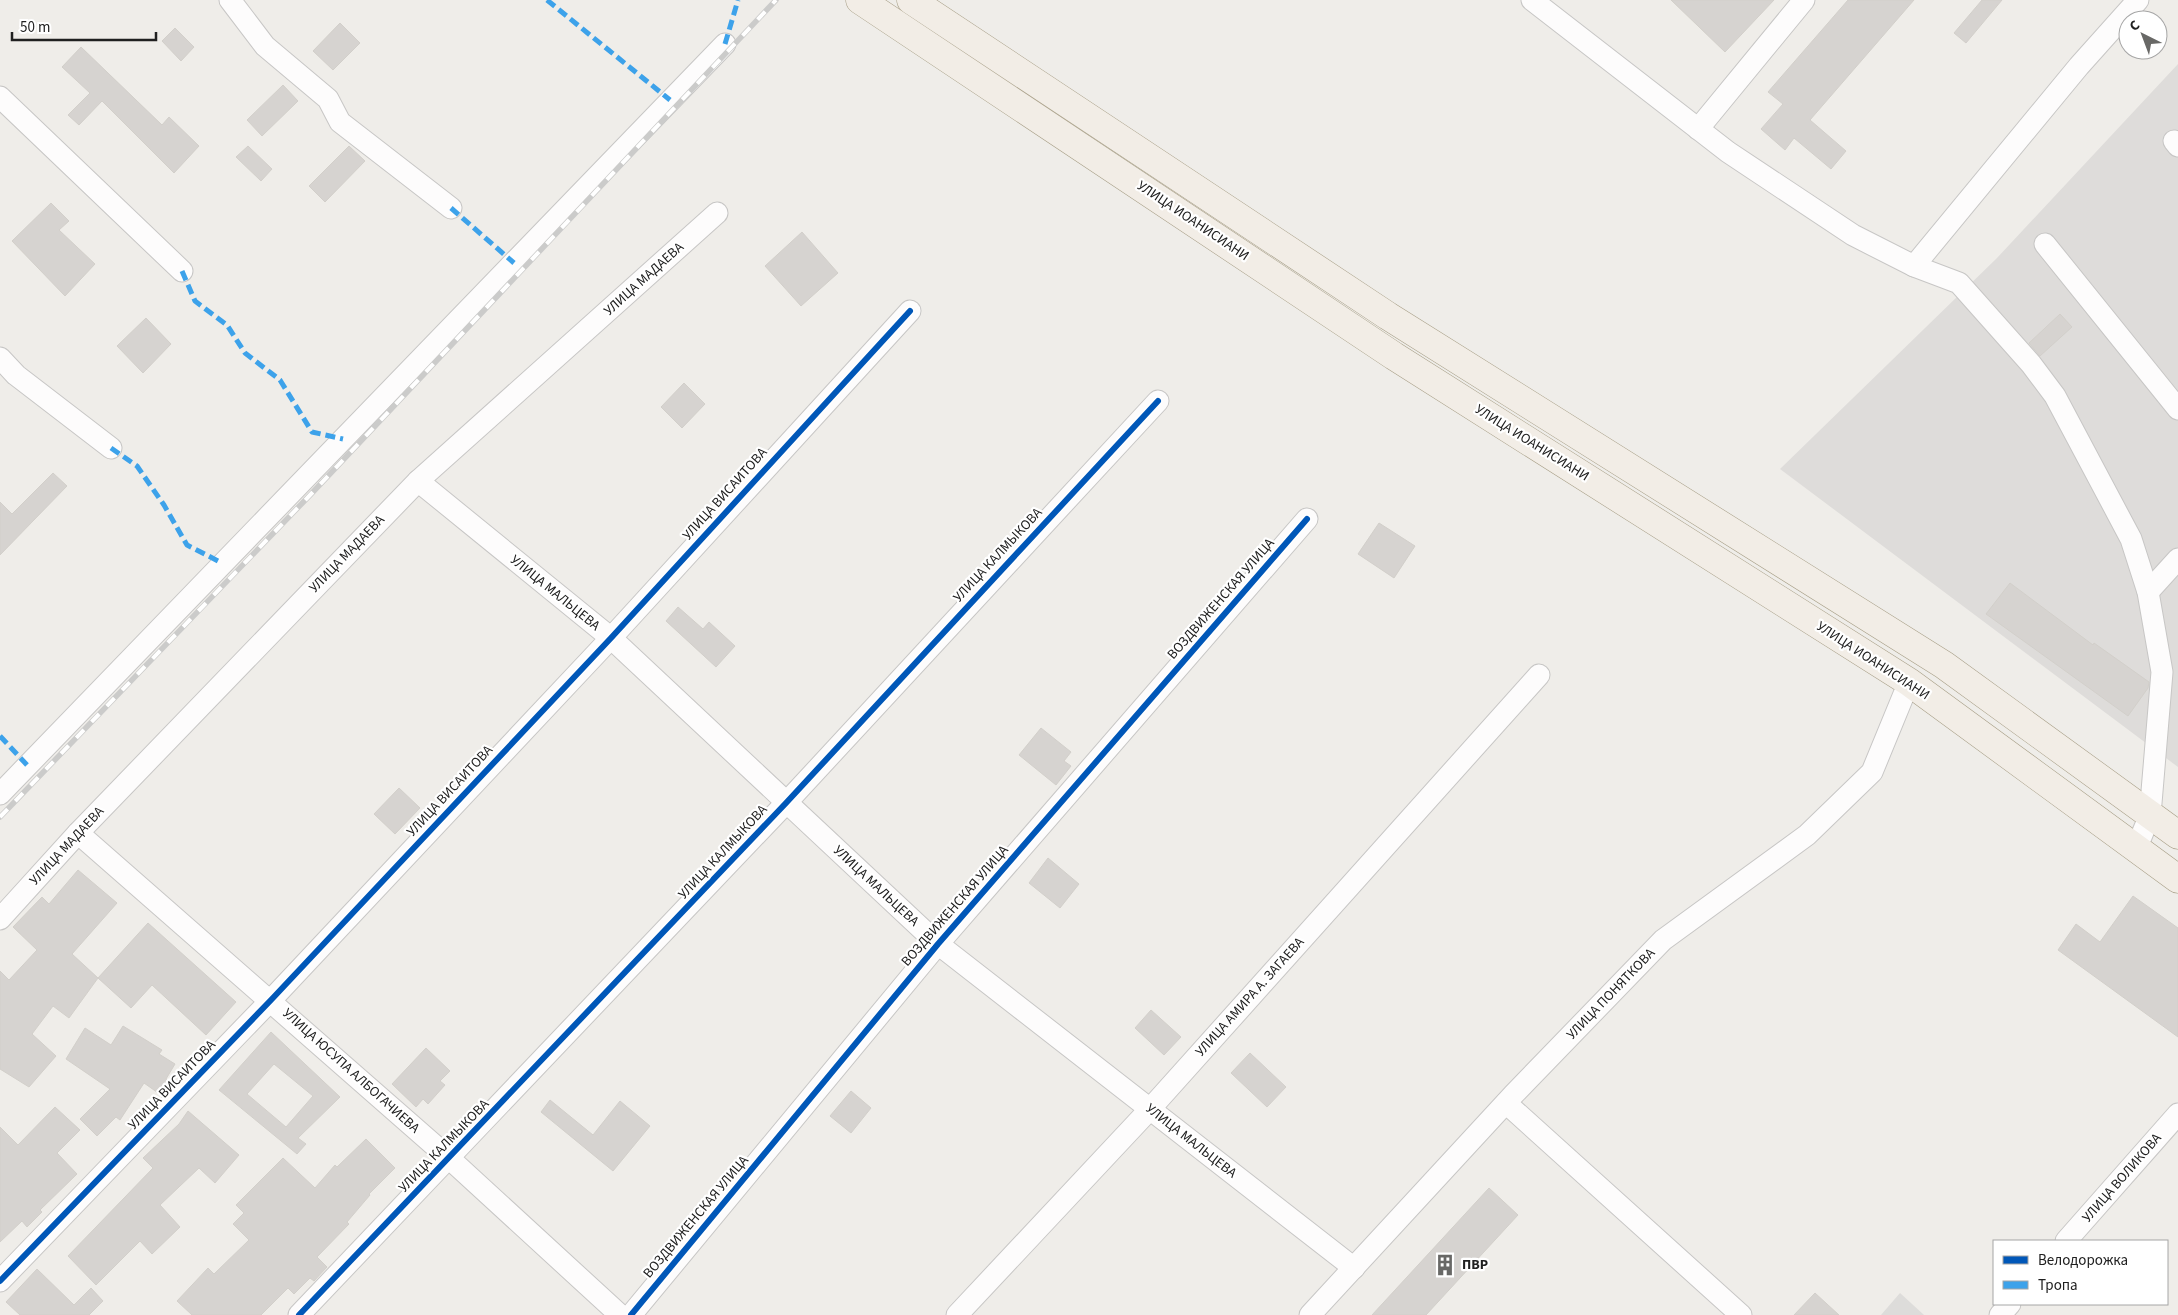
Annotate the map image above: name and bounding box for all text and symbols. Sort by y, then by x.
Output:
scale bar [12,10,156,42]
north arrow [2118,10,2168,60]
text: С [2125,16,2145,36]
text: 50 m [20,17,50,38]
street label: УЛИЦА ИОАНИСИАНИ [1133,176,1253,266]
street label: УЛИЦА МАДАЕВА [600,237,689,320]
street label: УЛИЦА ИОАНИСИАНИ [1471,400,1593,486]
street label: УЛИЦА ВИСАИТОВА [678,443,772,545]
street label: УЛИЦА КАЛМЫКОВА [949,503,1047,607]
street label: УЛИЦА МАДАЕВА [305,510,390,597]
street label: ВОЗДВИЖЕНСКАЯ УЛИЦА [1163,534,1280,664]
street label: УЛИЦА МАЛЬЦЕВА [506,550,605,636]
street label: УЛИЦА ИОАНИСИАНИ [1813,617,1933,705]
street label: УЛИЦА ВИСАИТОВА [402,741,498,841]
street label: УЛИЦА КАЛМЫКОВА [674,800,772,904]
street label: УЛИЦА МАДАЕВА [25,802,109,890]
street label: УЛИЦА МАЛЬЦЕВА [829,841,924,931]
street label: ВОЗДВИЖЕНСКАЯ УЛИЦА [897,841,1014,971]
street label: УЛИЦА АМИРА А. ЗАГАЕВА [1191,933,1309,1061]
street label: УЛИЦА ПОНЯТКОВА [1562,944,1660,1044]
street label: УЛИЦА ЮСУПА АЛБОГАЧИЕВА [278,1004,424,1138]
street label: УЛИЦА ВИСАИТОВА [124,1035,221,1135]
street label: УЛИЦА КАЛМЫКОВА [394,1095,494,1197]
street label: УЛИЦА МАЛЬЦЕВА [1141,1099,1241,1183]
street label: УЛИЦА ВОЛИКОВА [2078,1129,2167,1227]
street label: ВОЗДВИЖЕНСКАЯ УЛИЦА [639,1151,754,1283]
legend [1993,1240,2168,1305]
text: Велодорожка [2038,1250,2128,1271]
building icon: ПВР [1432,1252,1458,1278]
place label: ПВР [1462,1255,1488,1275]
text: Тропа [2038,1275,2078,1296]

